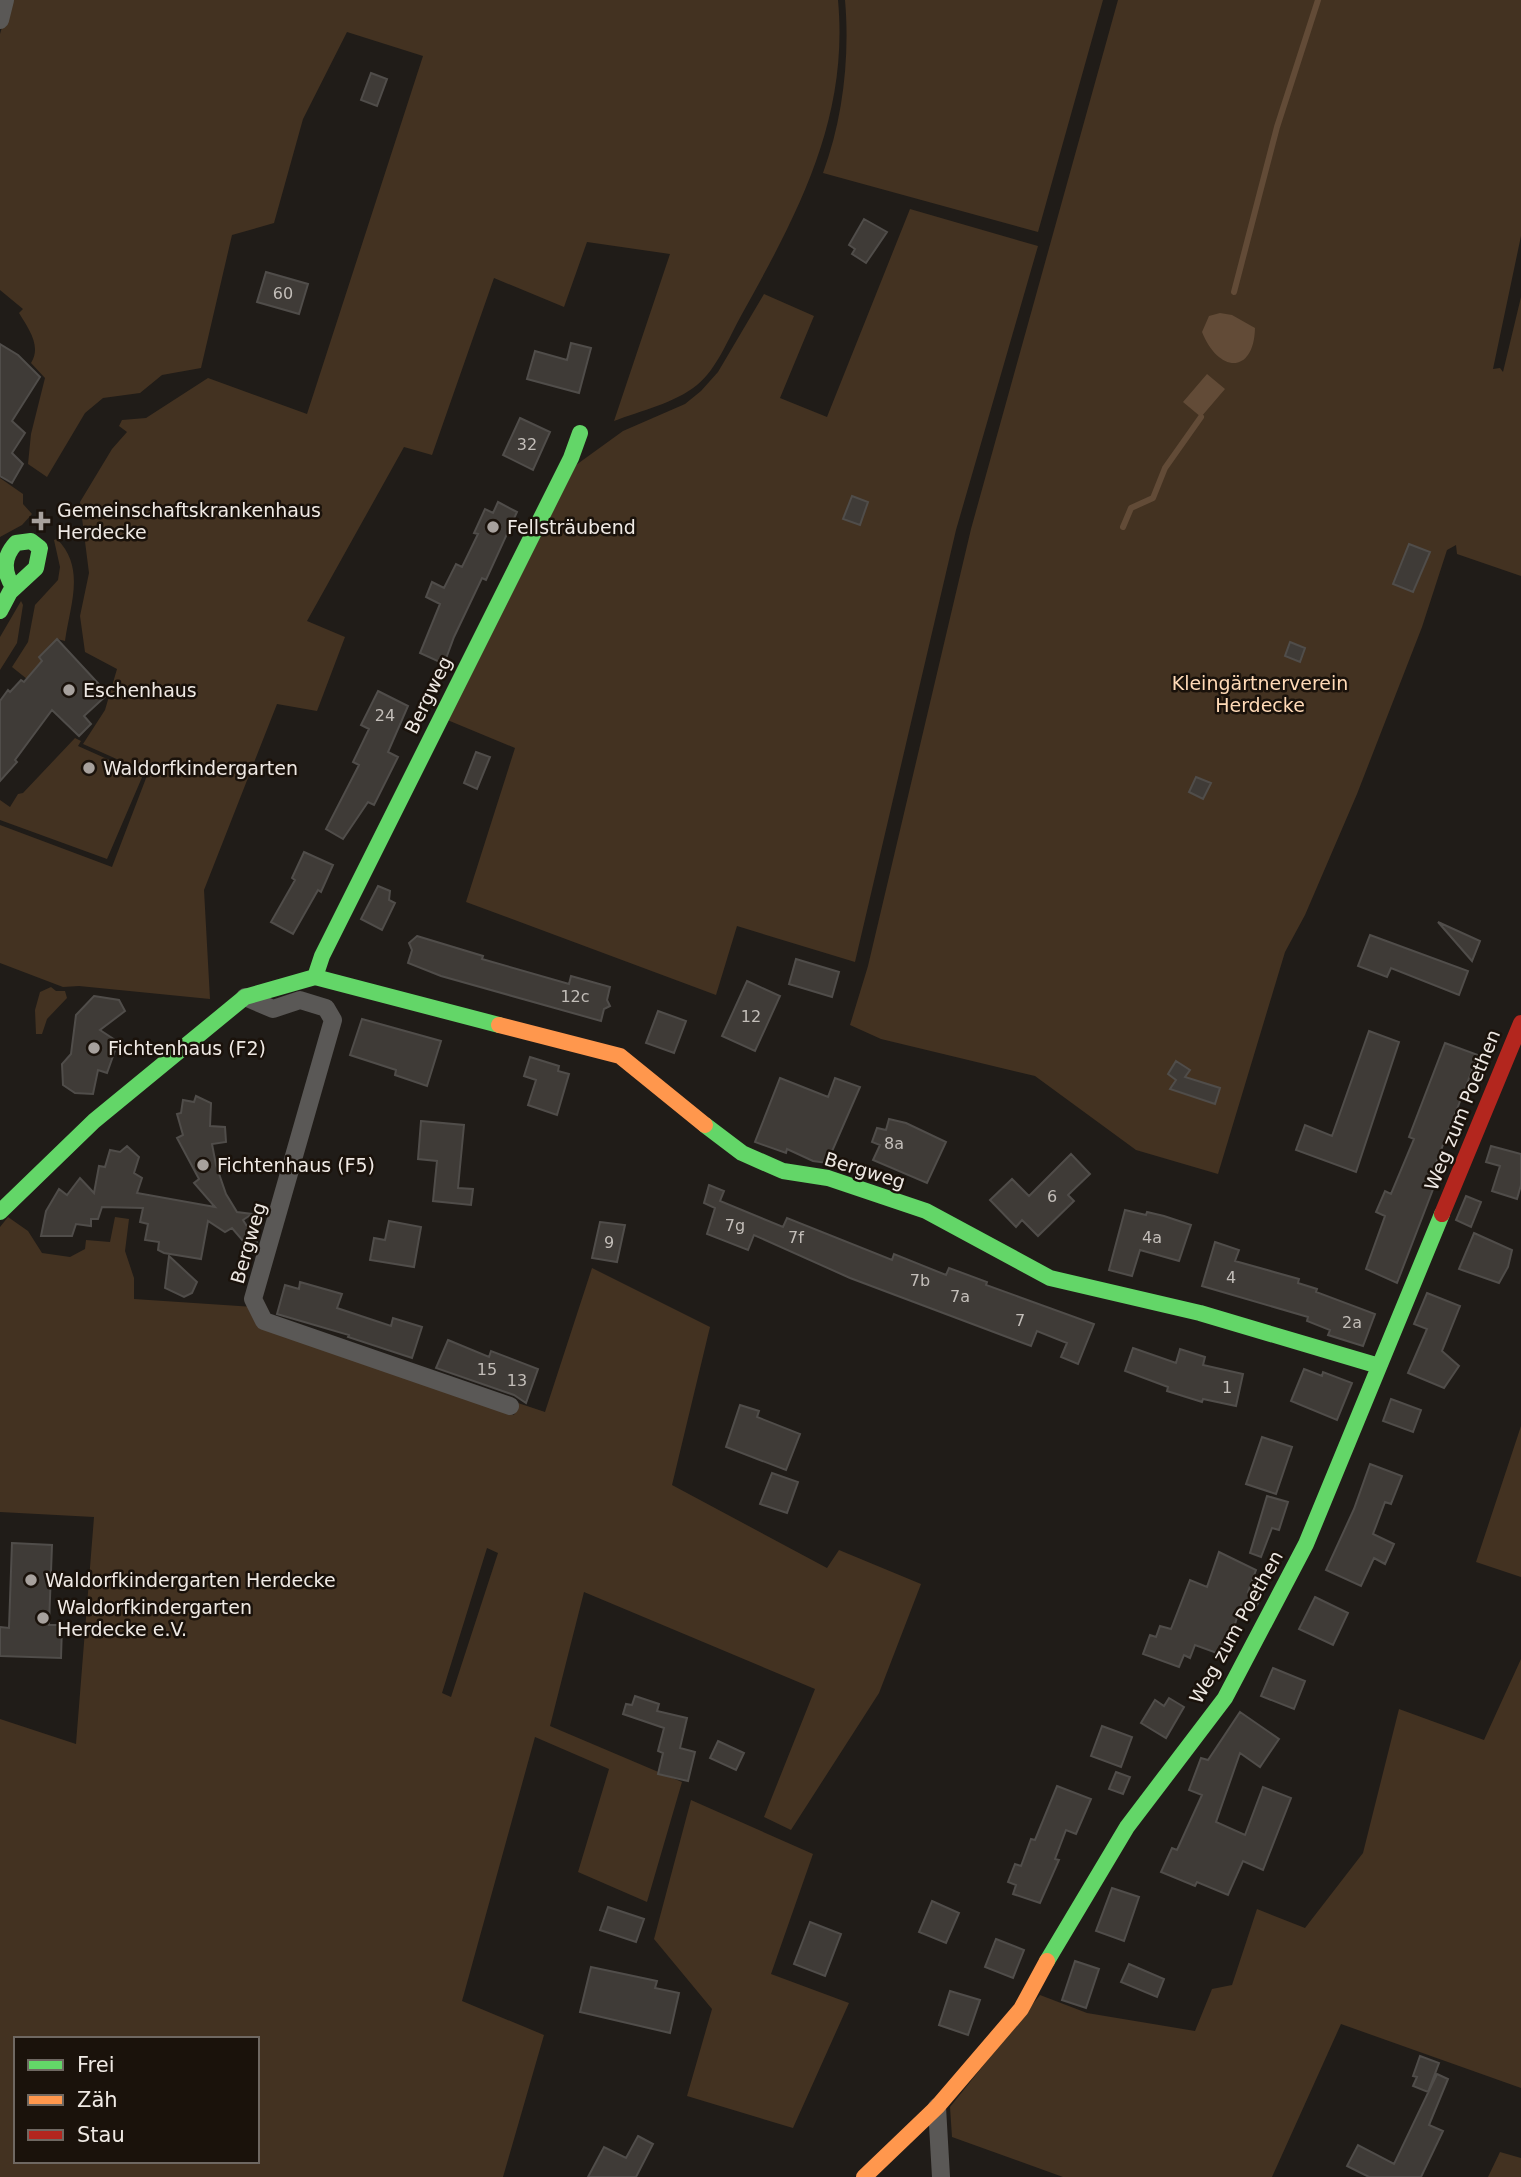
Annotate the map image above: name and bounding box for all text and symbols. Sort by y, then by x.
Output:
house number: 60 [273,284,293,303]
house number: 32 [517,435,537,454]
place label: Gemeinschaftskrankenhaus Herdecke [57,499,321,543]
marker: Gemeinschaftskrankenhaus Herdecke [31,511,51,531]
place label: Fellsträubend [507,516,636,538]
marker: Fellsträubend [485,519,501,535]
street label: Bergweg [400,653,456,737]
park label: Kleingärtnerverein Herdecke [1172,672,1348,716]
place label: Eschenhaus [83,679,197,701]
marker: Eschenhaus [61,682,77,698]
house number: 24 [375,706,395,725]
place label: Waldorfkindergarten [103,757,298,779]
marker: Waldorfkindergarten [81,760,97,776]
house number: 12c [560,987,590,1006]
house number: 12 [741,1007,761,1026]
street label: Weg zum Poethen [1420,1026,1504,1194]
place label: Fichtenhaus (F2) [108,1037,266,1059]
marker: Fichtenhaus (F2) [86,1040,102,1056]
house number: 8a [884,1134,904,1153]
street label: Bergweg [822,1147,908,1193]
place label: Fichtenhaus (F5) [217,1154,375,1176]
marker: Fichtenhaus (F5) [195,1157,211,1173]
house number: 6 [1047,1187,1057,1206]
street label: Bergweg [226,1200,270,1286]
house number: 7g [725,1216,745,1235]
house number: 7f [788,1228,804,1247]
house number: 4a [1142,1228,1162,1247]
house number: 9 [604,1233,614,1252]
house number: 4 [1226,1268,1236,1287]
house number: 7b [910,1271,930,1290]
house number: 7a [950,1287,970,1306]
house number: 7 [1015,1311,1025,1330]
house number: 2a [1342,1313,1362,1332]
house number: 15 [477,1360,497,1379]
house number: 13 [507,1371,527,1390]
house number: 1 [1222,1378,1232,1397]
street label: Weg zum Poethen [1185,1547,1287,1707]
place label: Waldorfkindergarten Herdecke [45,1569,336,1591]
marker: Waldorfkindergarten Herdecke [23,1572,39,1588]
place label: Waldorfkindergarten Herdecke e.V. [57,1596,252,1640]
marker: Waldorfkindergarten Herdecke e.V. [35,1610,51,1626]
legend [14,2037,259,2163]
text: Frei [77,2053,114,2077]
text: Zäh [77,2088,118,2112]
text: Stau [77,2123,125,2147]

